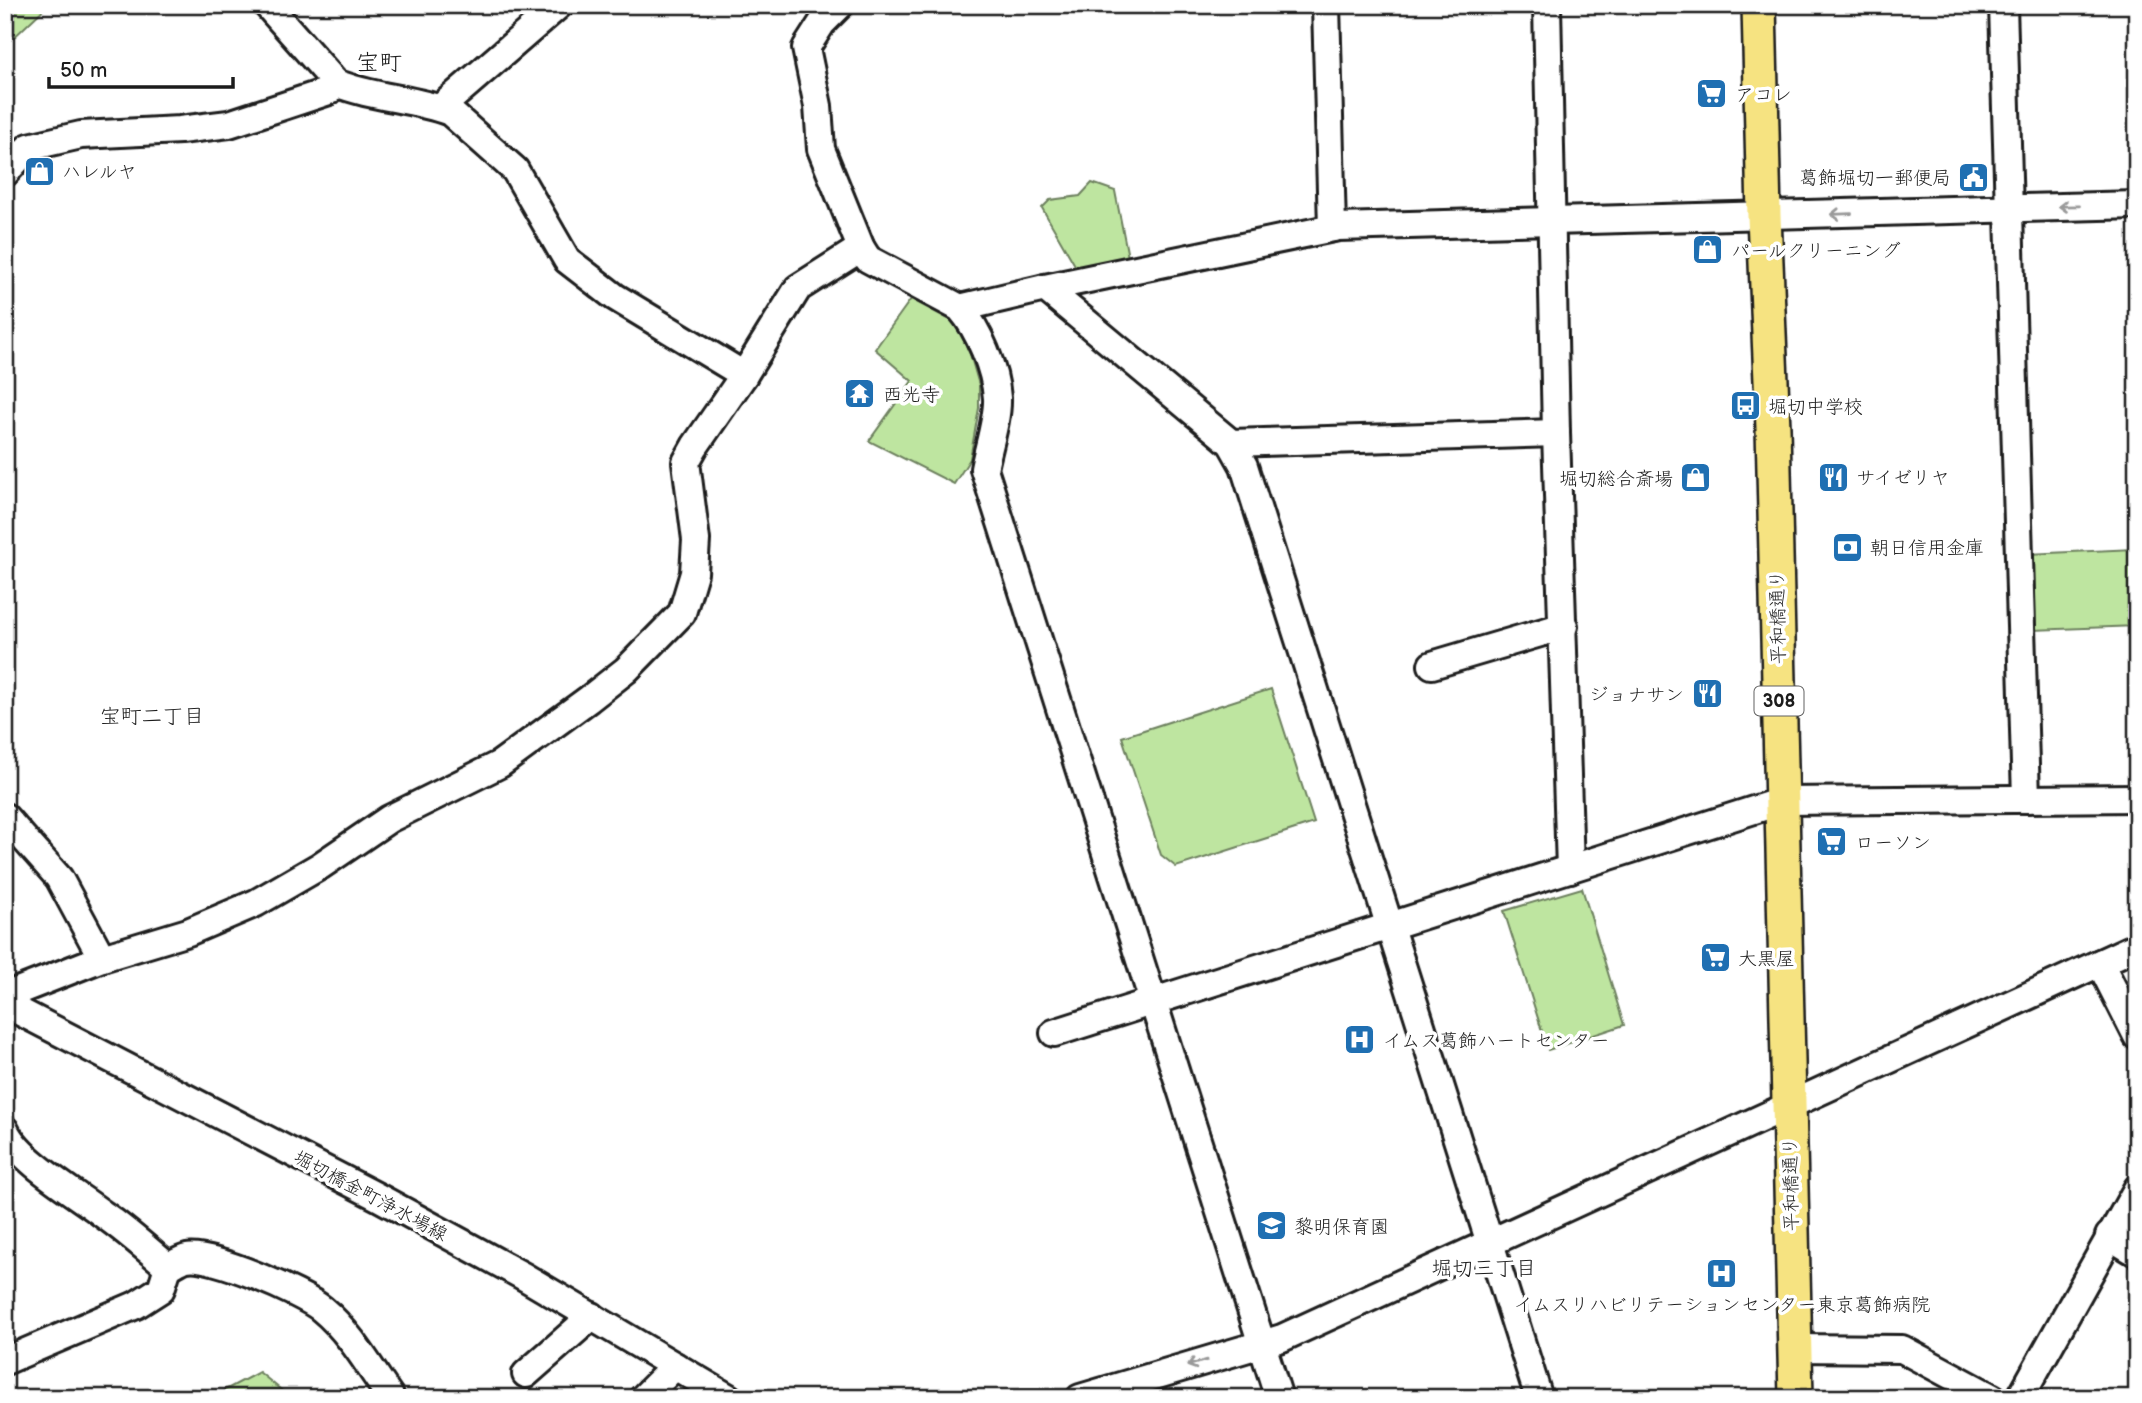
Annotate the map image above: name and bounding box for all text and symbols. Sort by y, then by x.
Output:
scale bar [49,46,233,90]
district label: 宝町 [356,49,402,77]
text: 50 m [60,58,107,83]
supermarket icon: アコレ [1695,77,1729,111]
place label: アコレ [1735,84,1792,107]
shop icon: ハレルヤ [22,154,56,188]
public building icon: 葛飾堀切一郵便局 [1957,160,1991,194]
place label: ハレルヤ [62,161,137,184]
place label: 葛飾堀切一郵便局 [1799,167,1951,190]
one-way arrow [2057,200,2080,213]
one-way arrow [1830,208,1853,221]
shop icon: パールクリーニング [1691,233,1725,267]
place label: パールクリーニング [1731,240,1901,263]
temple icon: 西光寺 [843,377,877,411]
place label: 西光寺 [883,384,940,407]
bus stop icon: 堀切中学校 [1728,389,1762,423]
place label: 堀切中学校 [1768,396,1863,419]
restaurant icon: サイゼリヤ [1816,460,1850,494]
shop icon: 堀切総合斎場 [1679,461,1713,495]
place label: サイゼリヤ [1856,467,1950,490]
place label: 堀切総合斎場 [1559,468,1673,491]
bank icon: 朝日信用金庫 [1830,530,1864,564]
place label: 朝日信用金庫 [1870,537,1984,560]
street label: 平和橋通り [1766,569,1791,665]
restaurant icon: ジョナサン [1690,677,1724,711]
place label: ジョナサン [1589,684,1684,707]
road number: 308 [1754,686,1803,716]
district label: 宝町二丁目 [100,704,205,729]
supermarket icon: ローソン [1815,825,1849,859]
place label: ローソン [1855,832,1931,855]
supermarket icon: 大黒屋 [1698,941,1732,975]
place label: 大黒屋 [1738,948,1795,971]
hospital icon: イムス葛飾ハートセンター [1343,1023,1377,1057]
place label: イムス葛飾ハートセンター [1383,1030,1609,1053]
street label: 平和橋通り [1779,1136,1804,1232]
street label: 堀切橋金町浄水場線 [289,1146,451,1247]
school or university icon: 黎明保育園 [1254,1209,1288,1243]
place label: 黎明保育園 [1294,1216,1389,1239]
district label: 堀切三丁目 [1432,1256,1537,1281]
hospital icon: イムスリハビリテーションセンター東京葛飾病院 [1705,1256,1739,1290]
place label: イムスリハビリテーションセンター東京葛飾病院 [1514,1294,1930,1317]
one-way arrow [1186,1357,1208,1370]

